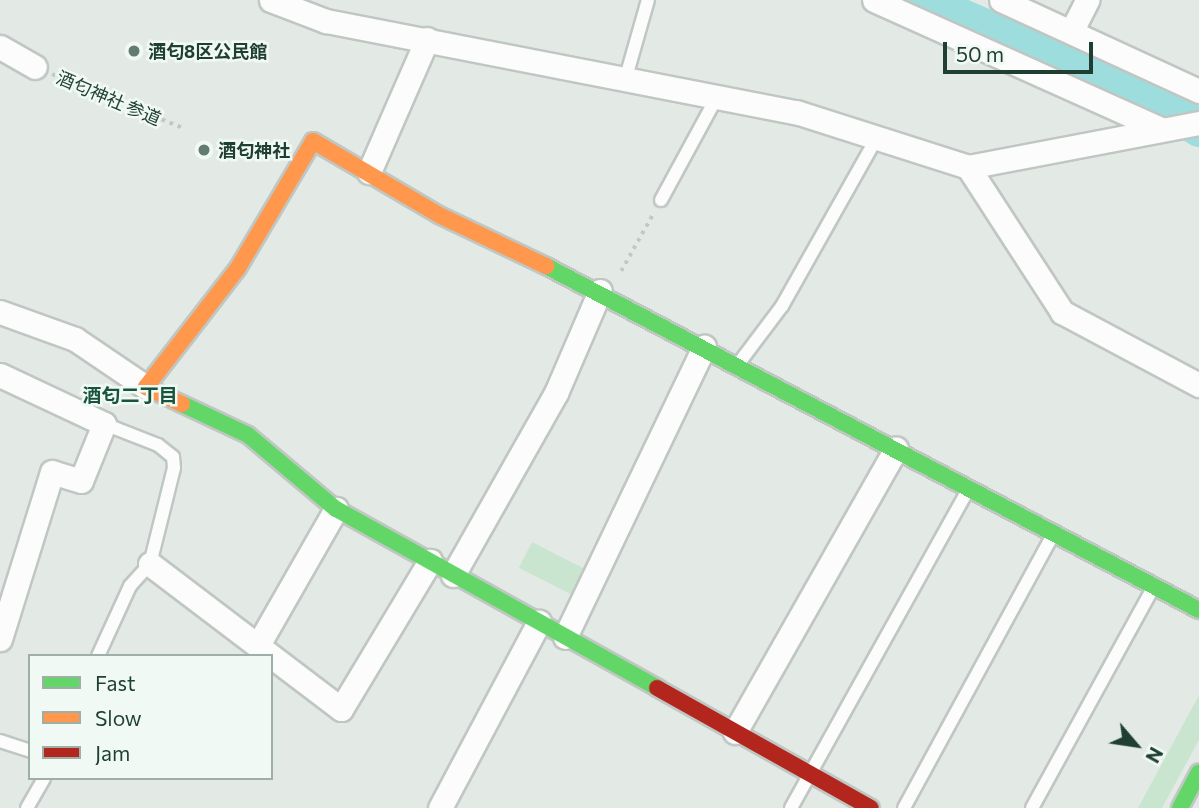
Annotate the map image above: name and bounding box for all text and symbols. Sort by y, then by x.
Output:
scale bar [947,28,1098,72]
place label: 酒匂8区公民館 [148,40,267,62]
text: 50 m [956,41,1004,66]
marker: 酒匂8区公民館 [126,43,142,59]
street label: 酒匂神社 参道 [53,66,165,130]
place label: 酒匂神社 [218,139,290,161]
marker: 酒匂神社 [196,142,212,158]
district label: 酒匂二丁目 [83,384,177,406]
legend [28,654,273,780]
text: Fast [95,670,136,695]
text: Slow [95,705,142,730]
north arrow [1101,710,1171,780]
text: Jam [95,740,130,765]
text: N [1141,744,1168,767]

